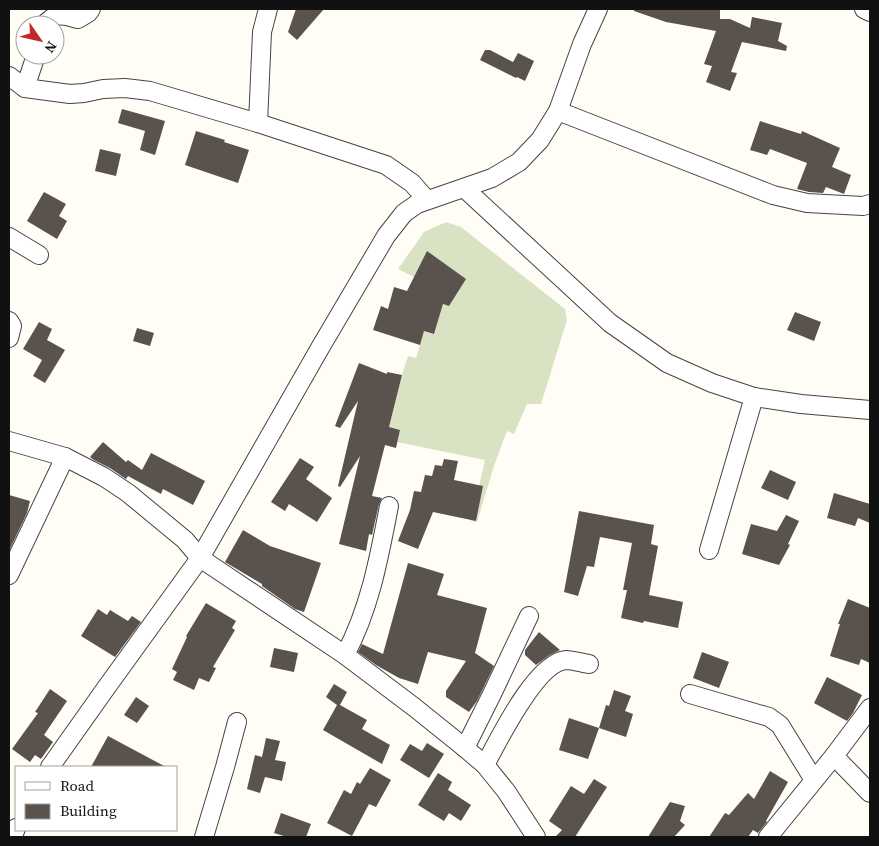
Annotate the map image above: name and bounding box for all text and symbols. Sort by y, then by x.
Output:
north arrow [15,15,65,65]
text: N [40,37,62,57]
legend [15,766,178,831]
text: Road [60,775,94,796]
text: Building [60,800,117,821]

